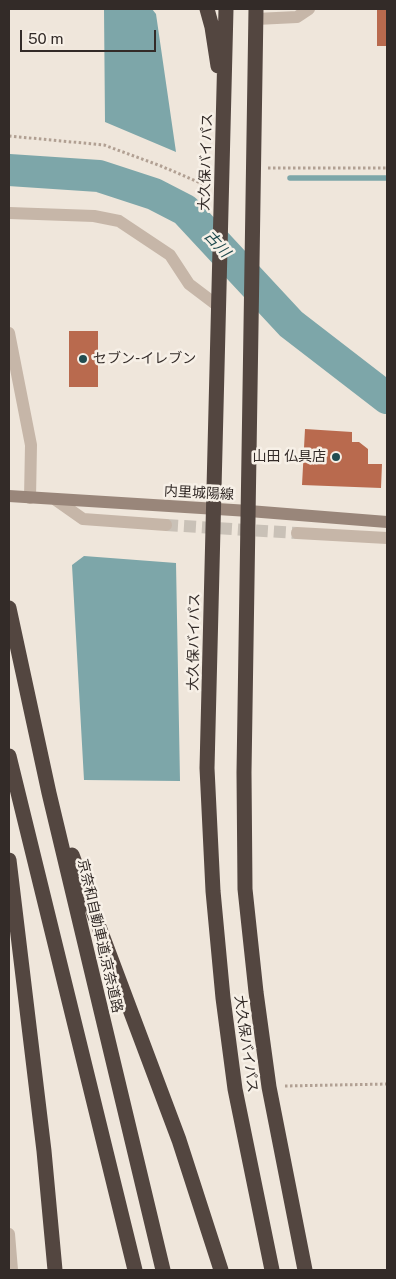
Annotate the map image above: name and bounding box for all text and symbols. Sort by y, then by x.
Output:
scale bar [22,20,159,52]
text: 50 m [28,30,63,47]
street label: 大久保バイパス [196,113,216,211]
water label: 古川 [200,227,234,261]
place label: セブン-イレブン [93,351,196,367]
marker: セブン-イレブン [77,353,89,365]
place label: 山田 仏具店 [253,449,326,465]
marker: 山田 仏具店 [330,451,342,463]
street label: 内里城陽線 [164,483,234,503]
street label: 大久保バイパス [185,593,203,691]
street label: 京奈和自動車道;京奈道路 [74,857,126,1015]
street label: 大久保バイパス [231,994,261,1094]

